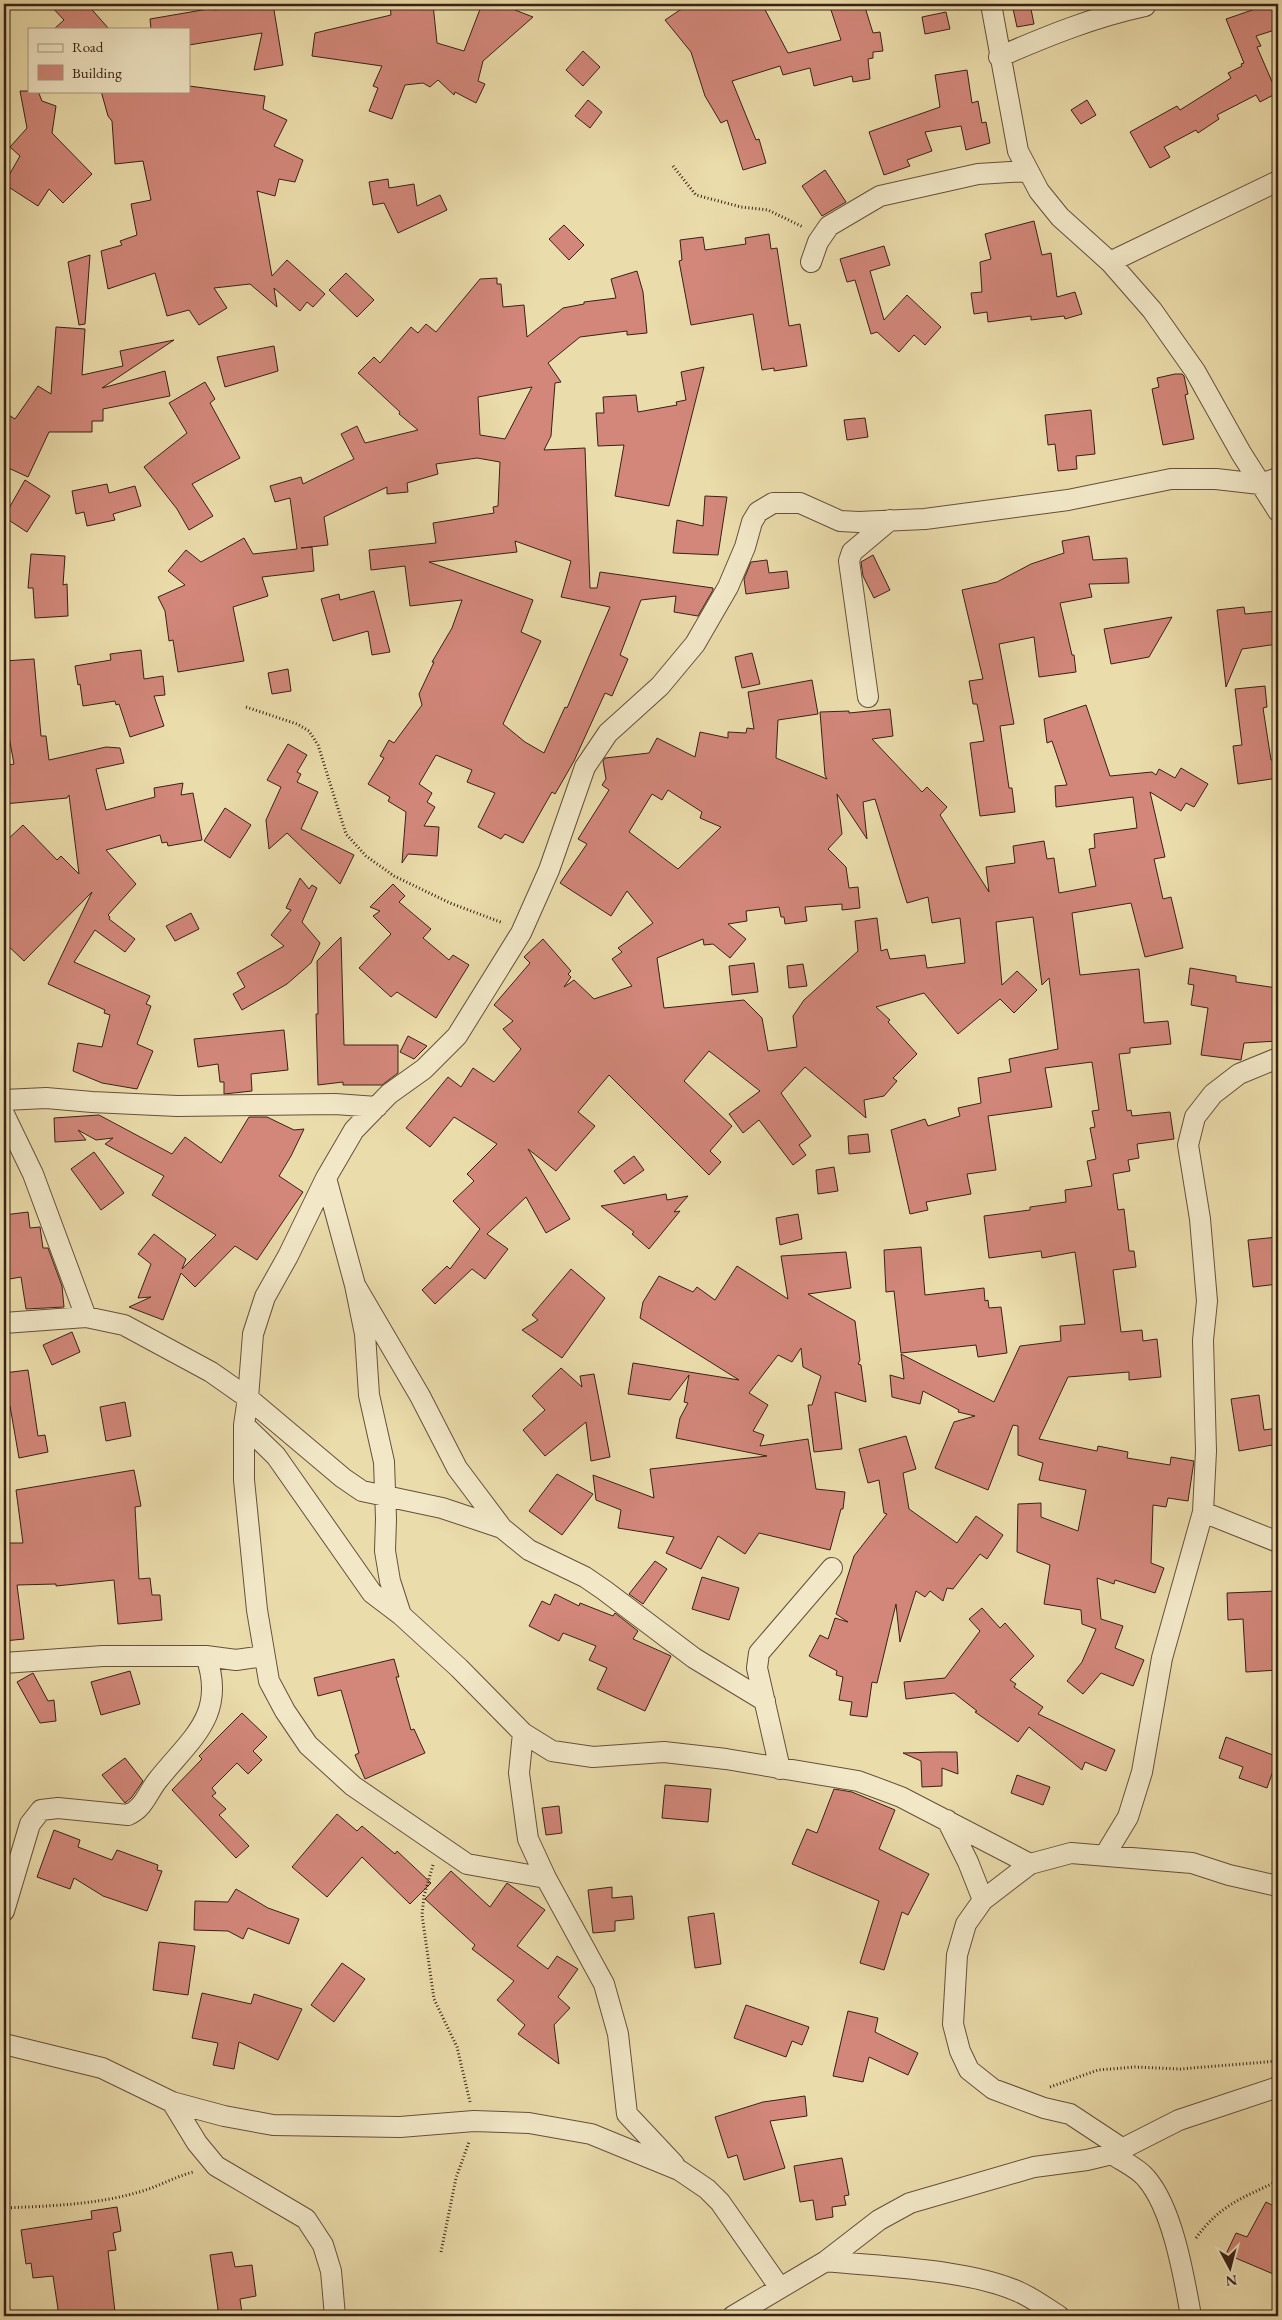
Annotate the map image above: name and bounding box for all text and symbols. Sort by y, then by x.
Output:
legend [28,28,190,92]
text: Road [72,37,104,56]
text: Building [72,63,122,82]
north arrow [1204,2242,1254,2292]
text: N [1224,2271,1238,2291]

